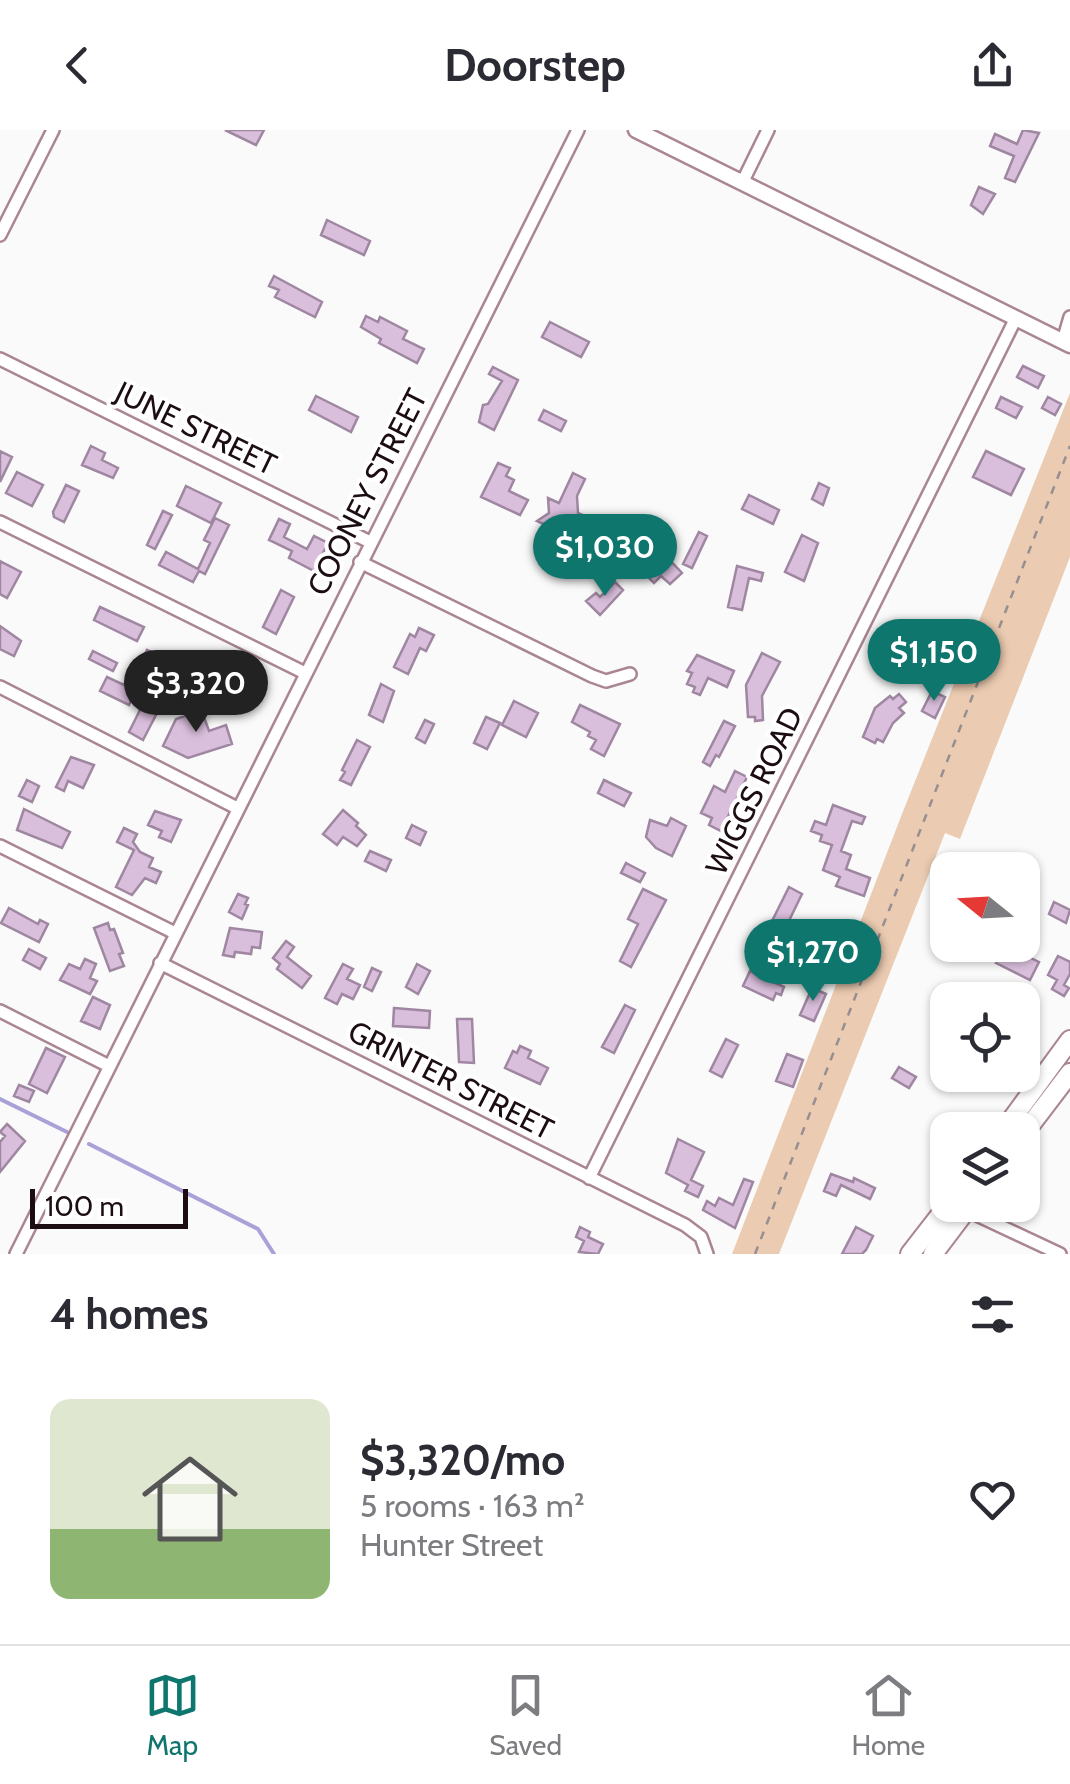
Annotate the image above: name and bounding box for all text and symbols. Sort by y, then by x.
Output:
icon: back [50,38,105,93]
text: Doorstep [444,38,626,92]
icon: share [965,38,1020,93]
street label: JUNE STREET [108,373,283,483]
street label: COONEY STREET [299,383,435,601]
pin: $1,030 [524,514,686,599]
text: $1,030 [555,527,655,566]
pin: $1,150 [853,619,1015,704]
text: $1,150 [890,632,978,671]
pin: $3,320 [115,650,277,735]
text: $3,320 [146,663,246,702]
street label: WIGGS ROAD [698,701,810,881]
north arrow [930,852,1040,962]
map controls [930,852,1040,1222]
pin: $1,270 [732,919,894,1004]
text: $1,270 [766,932,860,971]
button: locate [930,982,1040,1092]
street label: GRINTER STREET [342,1012,560,1148]
button: layers [930,1112,1040,1222]
scale bar [30,1184,188,1228]
text: 100 m [45,1189,124,1223]
icon: filters [965,1287,1020,1342]
text: 4 homes [50,1288,209,1340]
text: $3,320/mo [360,1434,565,1486]
icon: home [130,1439,250,1559]
icon: heart [965,1472,1020,1527]
text: 5 rooms · 163 m² [360,1486,585,1525]
text: Hunter Street [360,1525,543,1564]
tab: Map [145,1668,200,1762]
tab: Saved [489,1668,562,1762]
tab: Home [852,1668,925,1762]

